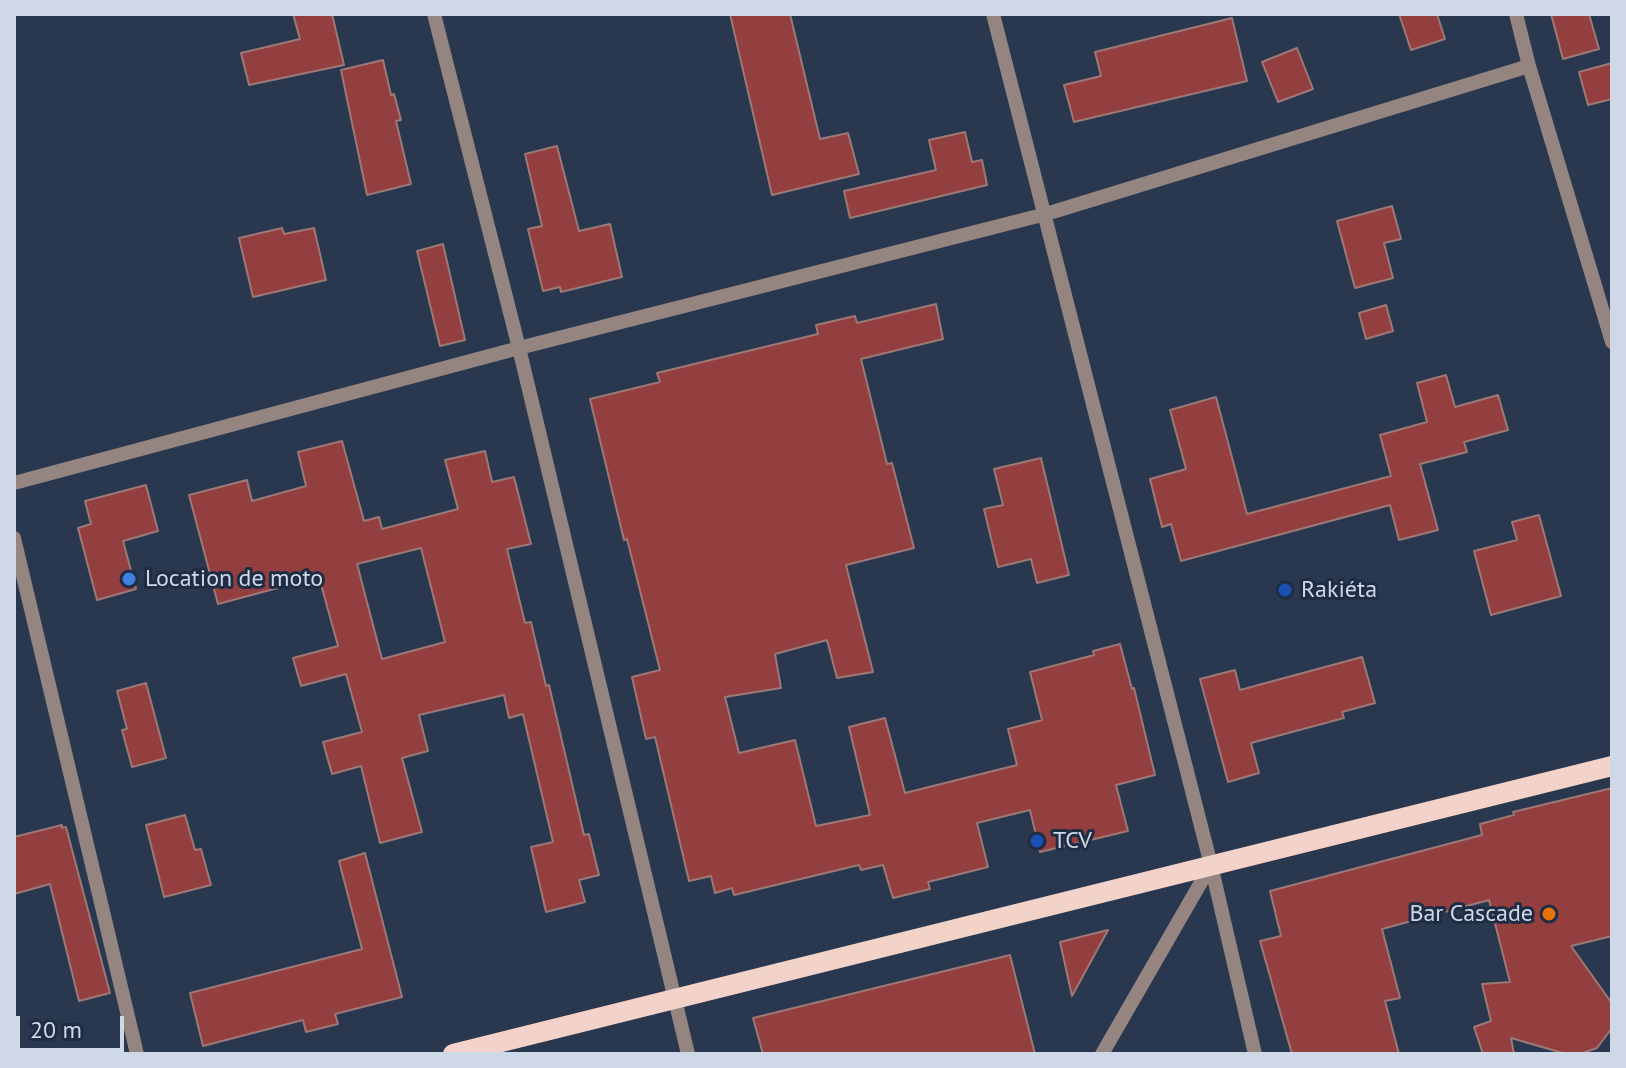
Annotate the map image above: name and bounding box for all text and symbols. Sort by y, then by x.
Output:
place label: Location de moto [145,565,323,593]
marker: Location de moto [120,570,138,588]
place label: Rakiéta [1301,576,1377,604]
marker: Rakiéta [1276,581,1294,599]
place label: TCV [1053,827,1092,855]
marker: TCV [1028,832,1046,850]
place label: Bar Cascade [1409,900,1533,928]
marker: Bar Cascade [1540,905,1558,923]
scale bar [20,1000,128,1050]
text: 20 m [30,1014,82,1045]

